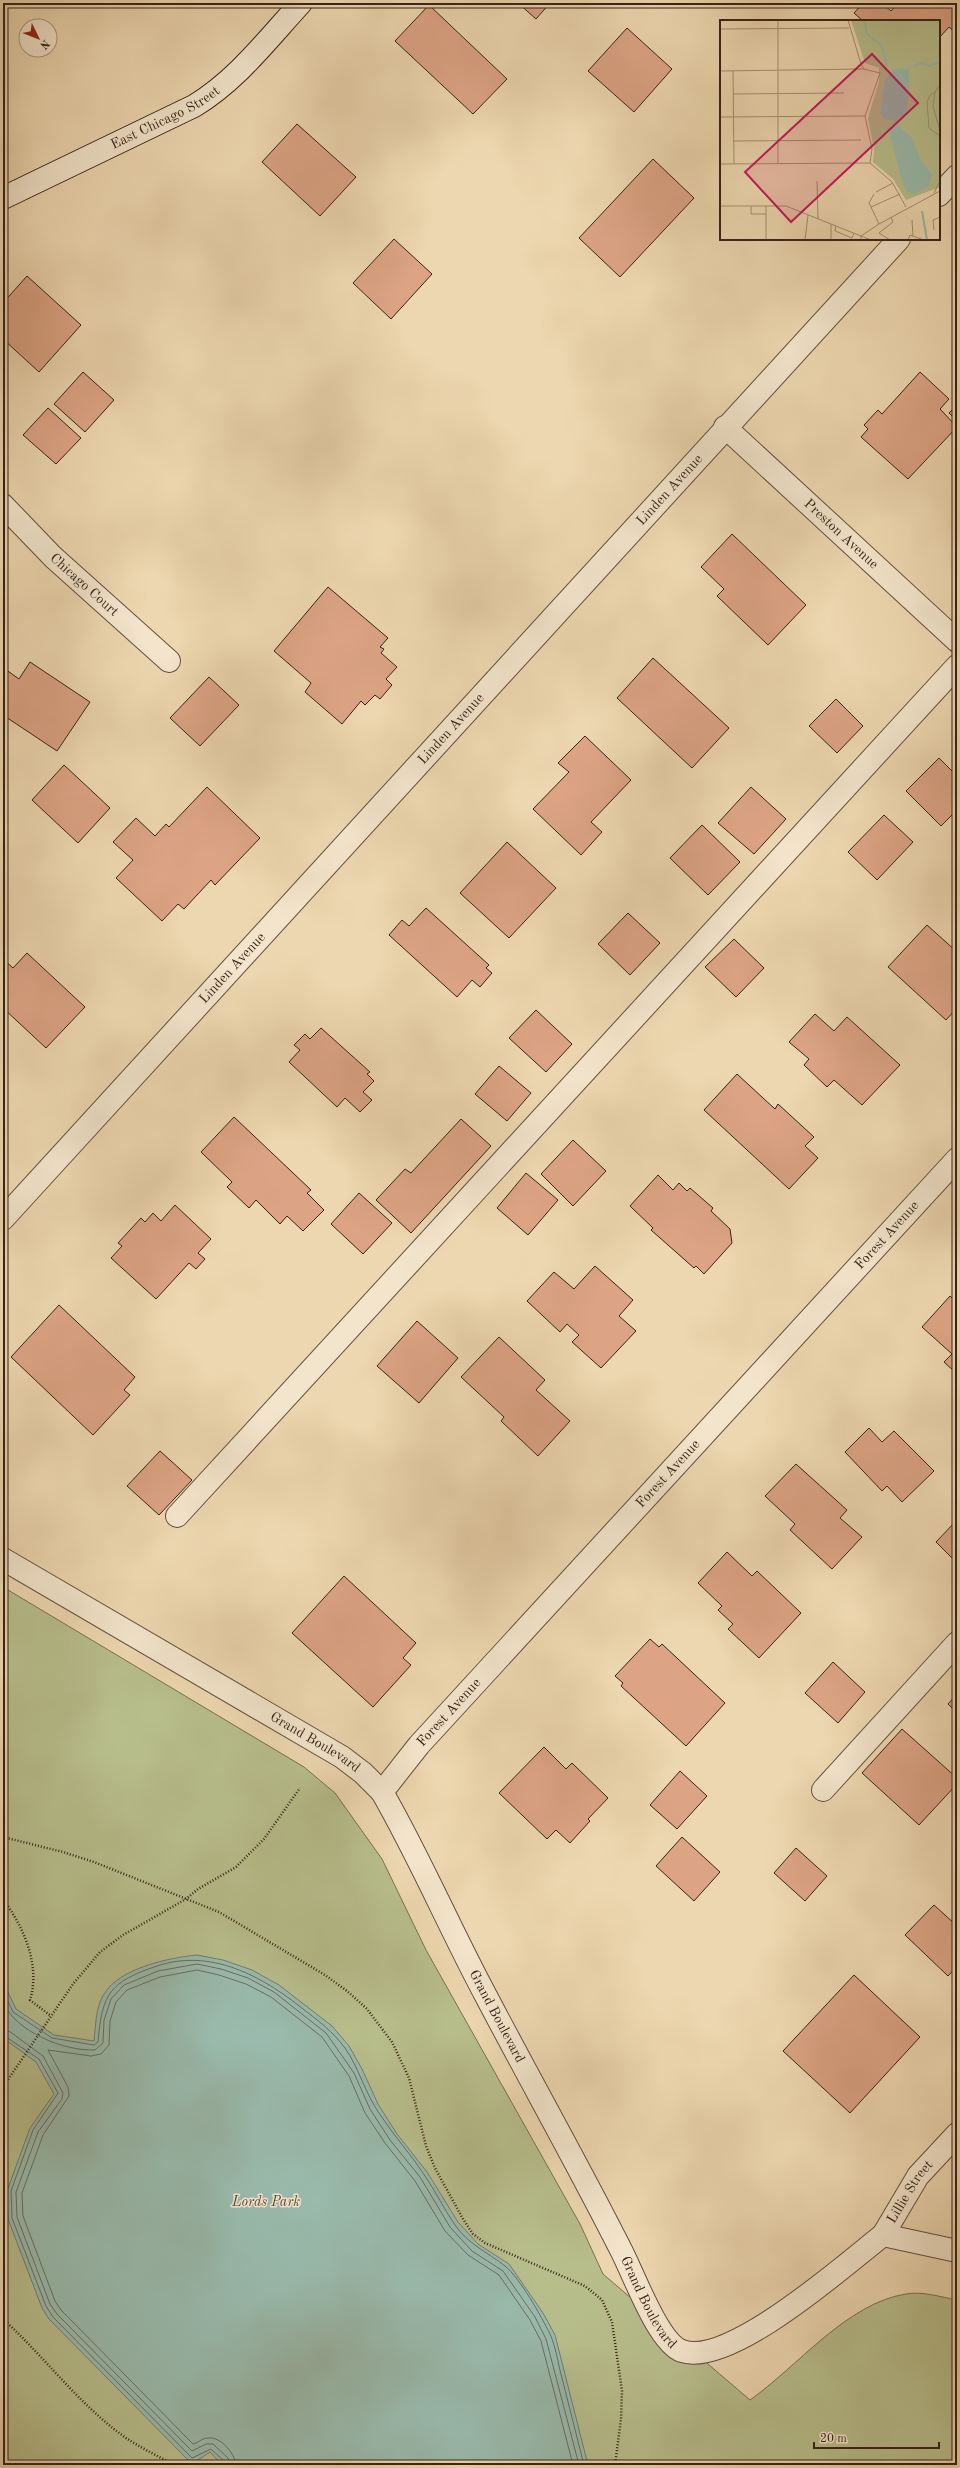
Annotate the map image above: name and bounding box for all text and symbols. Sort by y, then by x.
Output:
north arrow [18,18,58,58]
inset map [720,20,940,240]
text: N [37,37,51,51]
street label: East Chicago Street [109,84,223,152]
street label: Linden Avenue [634,452,705,528]
street label: Preston Avenue [801,497,881,572]
street label: Chicago Court [47,551,121,619]
street label: Linden Avenue [415,691,487,767]
street label: Linden Avenue [197,930,268,1006]
street label: Forest Avenue [853,1198,922,1272]
street label: Forest Avenue [633,1437,703,1511]
street label: Forest Avenue [414,1676,483,1749]
street label: Grand Boulevard [268,1710,363,1775]
street label: Grand Boulevard [467,1968,527,2065]
street label: Lillie Street [885,2158,936,2226]
park label: Lords Park [231,2195,300,2209]
street label: Grand Boulevard [618,2254,679,2352]
scale bar [814,2424,939,2450]
text: 20 m [820,2433,847,2445]

